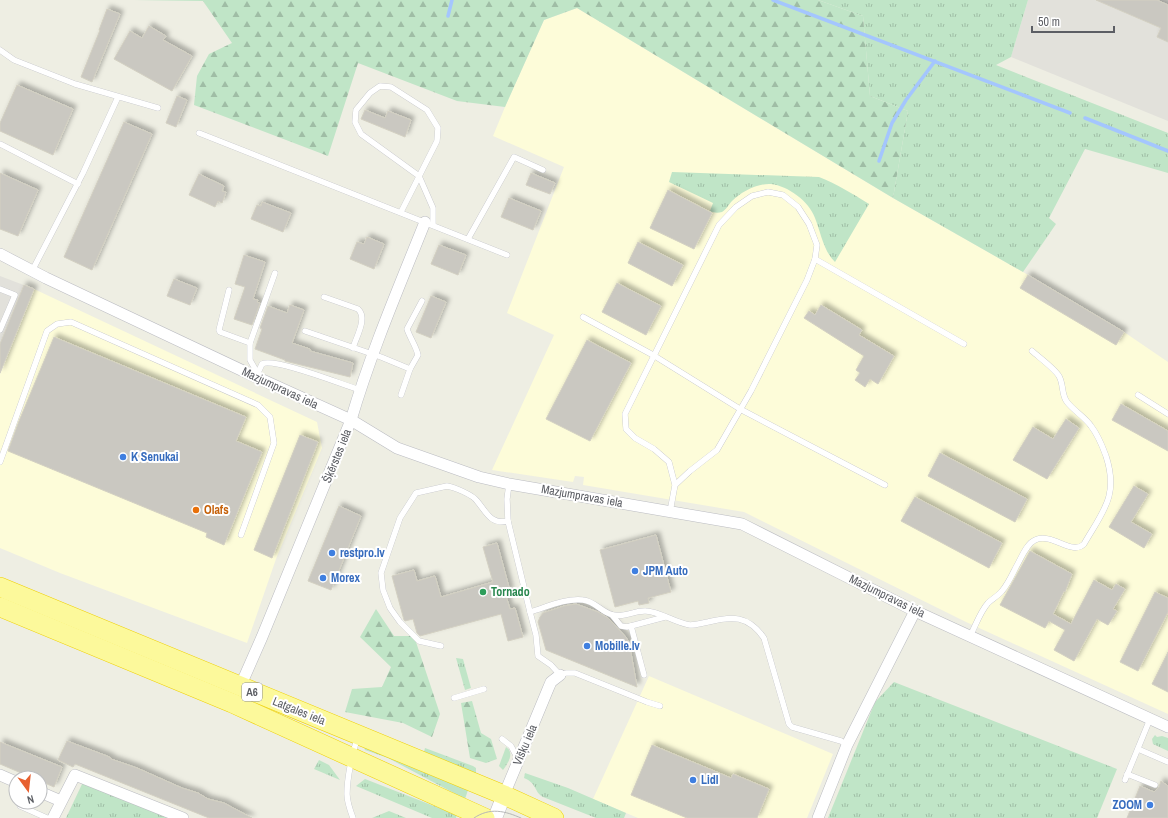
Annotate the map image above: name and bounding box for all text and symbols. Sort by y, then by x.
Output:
scale bar [1032,8,1114,34]
text: 50 m [1038,14,1060,30]
street label: Mazjumpravas iela [239,363,321,413]
street label: Šķērstes iela [319,426,355,485]
place label: K Senukai [131,449,179,465]
marker: K Senukai [118,452,128,462]
street label: Mazjumpravas iela [540,481,625,511]
place label: Olafs [204,502,229,518]
marker: Olafs [191,505,201,515]
place label: restpro.lv [340,545,385,561]
marker: restpro.lv [327,548,337,558]
place label: JPM Auto [643,563,688,579]
marker: JPM Auto [630,566,640,576]
place label: Morex [331,570,361,586]
street label: Mazjumpravas iela [846,571,928,622]
marker: Morex [318,573,328,583]
place label: Tornado [491,584,530,600]
marker: Tornado [478,587,488,597]
place label: Mobille.lv [595,638,640,654]
marker: Mobille.lv [582,641,592,651]
road number: A6 [242,683,262,701]
street label: Latgales iela [270,693,328,729]
street label: Višķu iela [509,722,541,768]
north arrow [8,770,48,810]
place label: Lidl [701,772,719,788]
marker: Lidl [688,775,698,785]
text: N [26,792,36,807]
place label: ZOOM [1112,797,1142,813]
marker: ZOOM [1145,800,1155,810]

